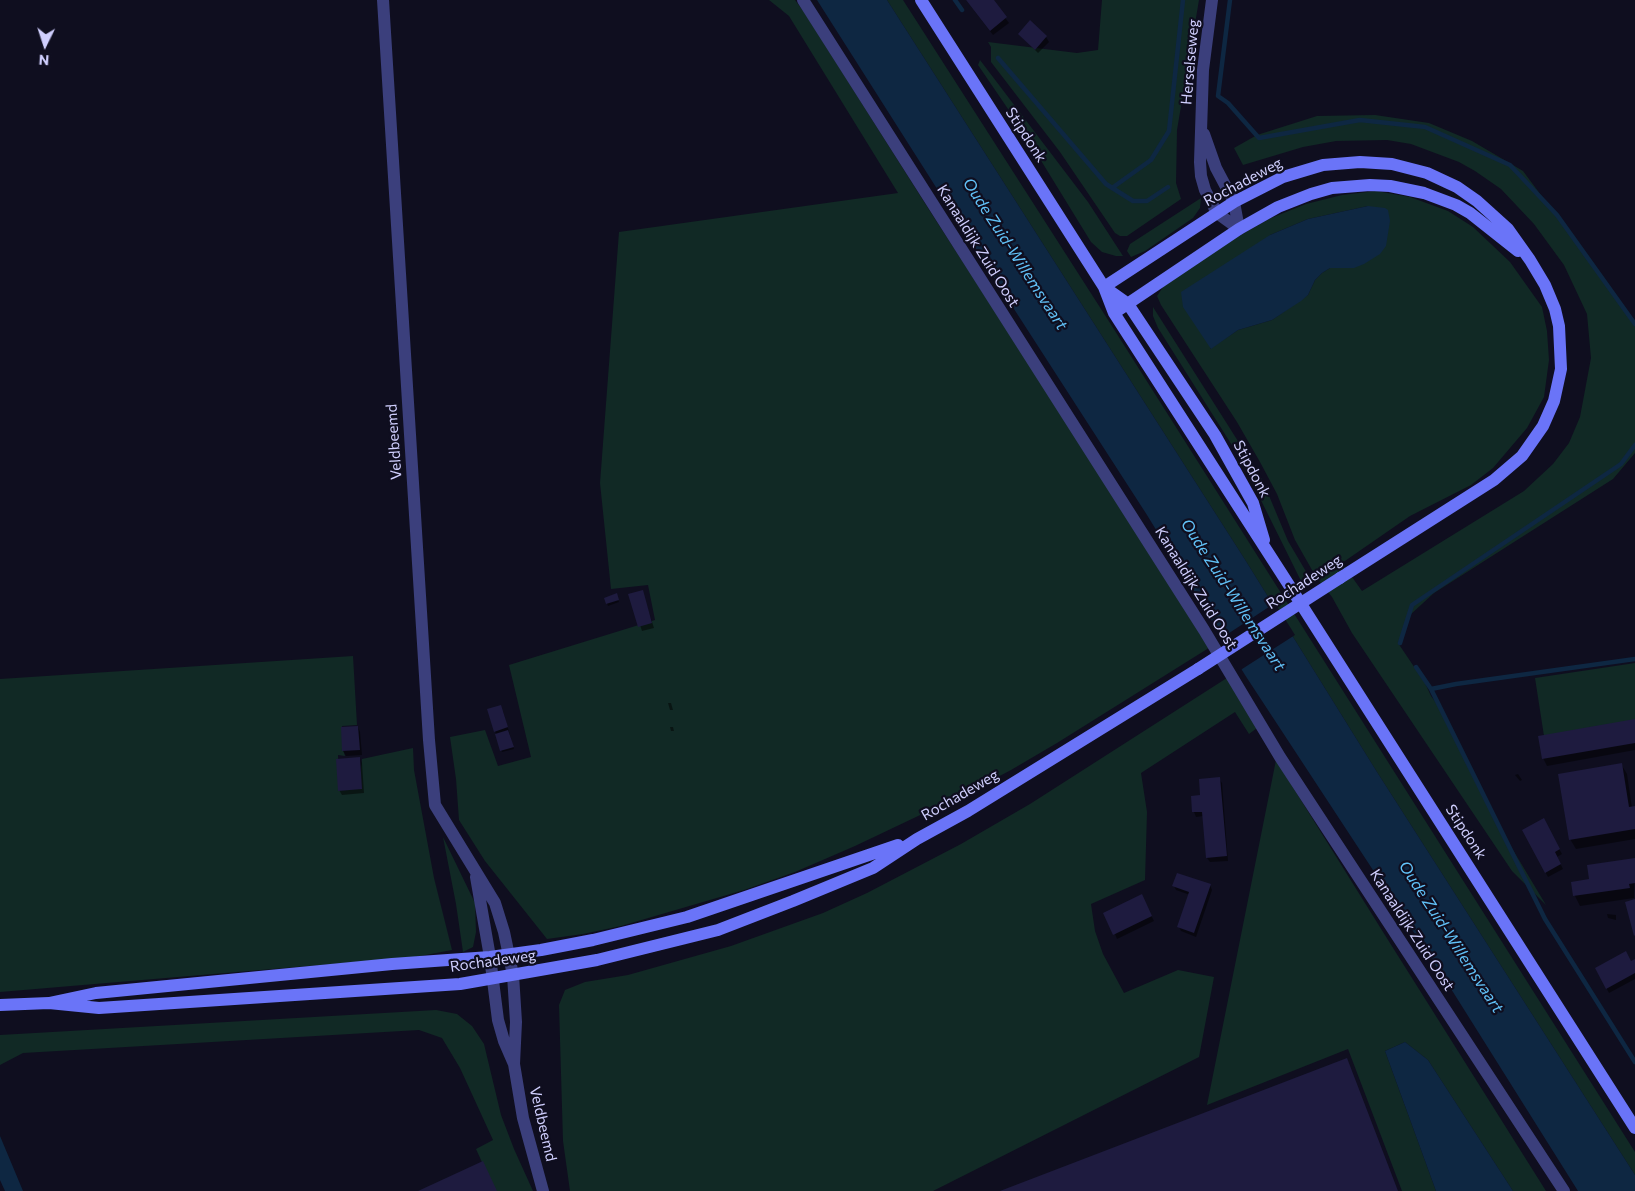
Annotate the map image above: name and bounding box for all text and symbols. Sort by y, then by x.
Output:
street label: Herselseweg [1177,18,1203,106]
north arrow [20,20,70,70]
text: N [38,52,50,69]
street label: Stipdonk [1002,104,1050,166]
street label: Rochadeweg [1201,154,1285,210]
water label: Oude Zuid-Willemsvaart [959,174,1071,334]
street label: Kanaaldijk Zuid Oost [933,181,1023,311]
street label: Veldbeemd [382,403,406,481]
street label: Stipdonk [1230,437,1274,501]
water label: Oude Zuid-Willemsvaart [1177,515,1289,675]
street label: Kanaaldijk Zuid Oost [1151,523,1241,653]
street label: Rochadeweg [1263,551,1345,613]
street label: Rochadeweg [918,766,1002,824]
street label: Stipdonk [1442,801,1490,863]
water label: Oude Zuid-Willemsvaart [1395,857,1507,1017]
street label: Kanaaldijk Zuid Oost [1366,866,1458,994]
street label: Rochadeweg [449,946,537,976]
street label: Veldbeemd [526,1085,560,1163]

